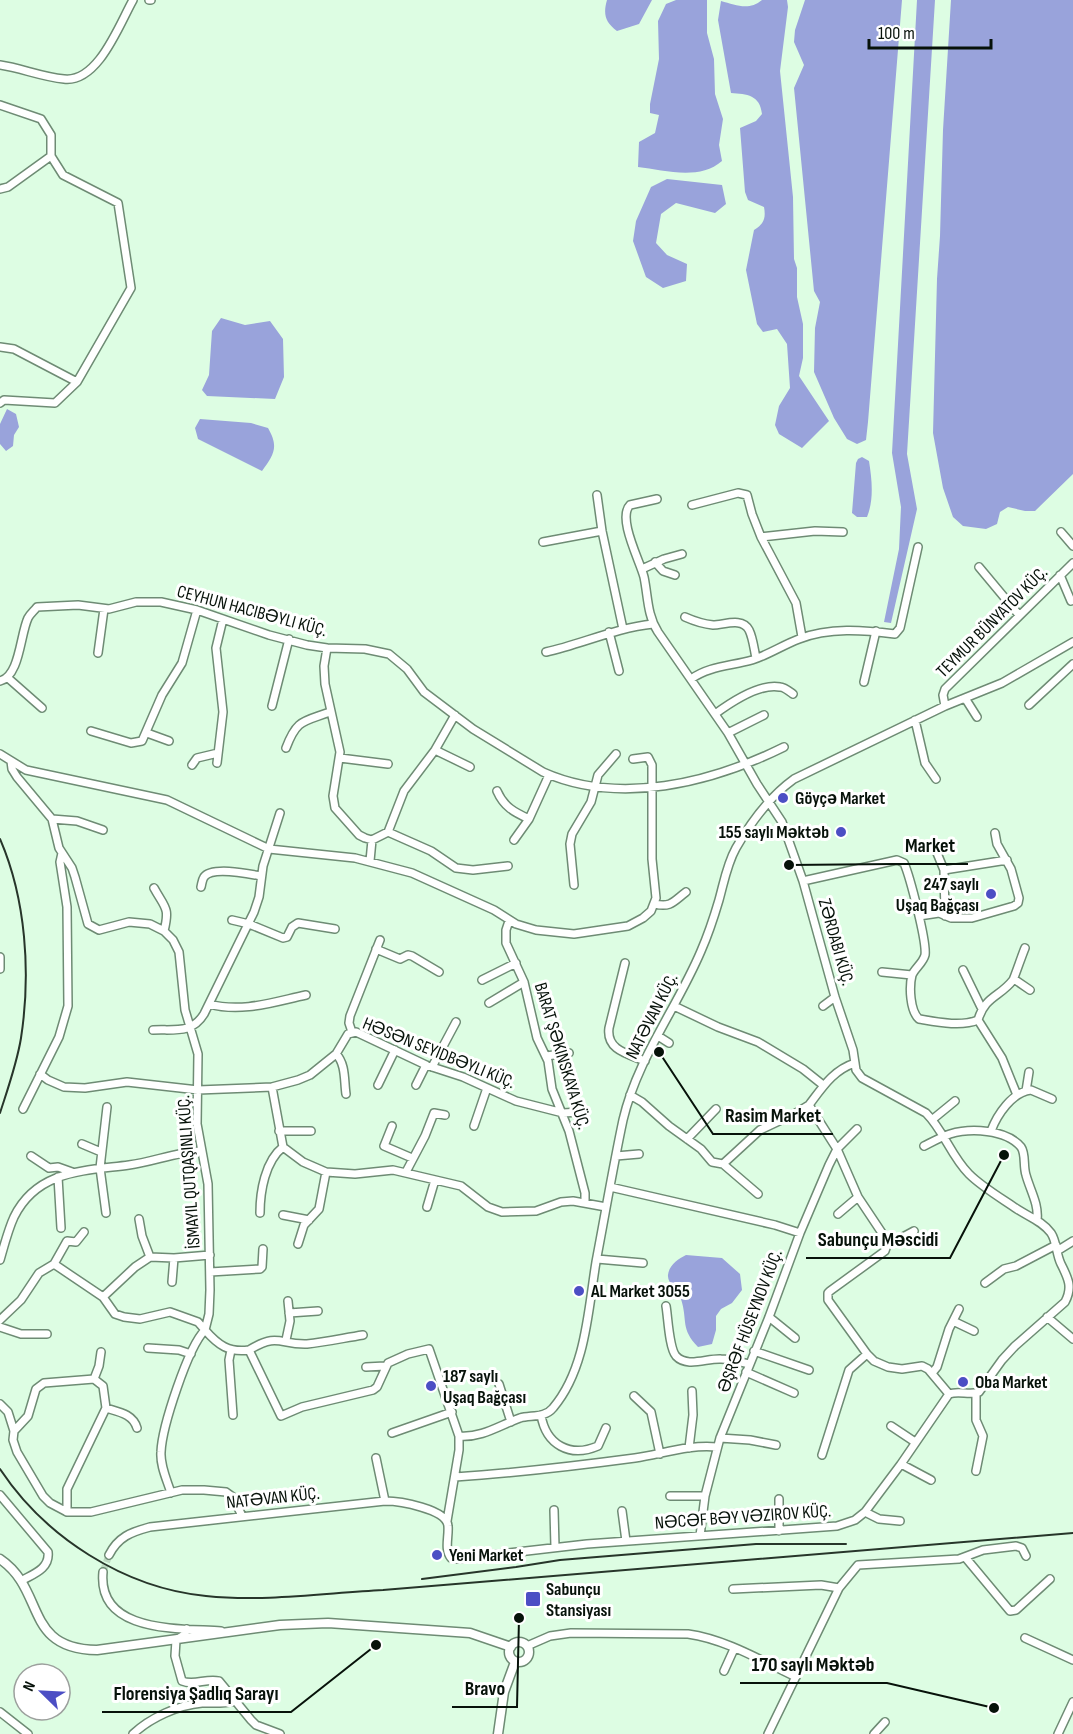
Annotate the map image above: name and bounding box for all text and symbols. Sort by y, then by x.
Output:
scale bar [869,12,990,50]
text: 100 m [878,23,915,44]
street label: TEYMUR BÜNYATOV KÜÇ. [932,562,1052,682]
street label: CEYHUN HACIBƏYLI KÜÇ. [175,581,329,641]
place label: Göyçə Market [795,788,885,809]
marker: Göyçə Market [776,791,790,805]
place label: 155 saylı Məktəb [719,822,829,843]
marker: 155 saylı Məktəb [834,825,848,839]
callout: Market [893,826,968,864]
text: Market [905,834,955,858]
place label: 247 saylı Uşaq Bağçası [896,874,979,916]
marker: 247 saylı Uşaq Bağçası [984,887,998,901]
street label: ZƏRDABI KÜÇ. [814,896,858,988]
street label: NATƏVAN KÜÇ. [621,970,683,1062]
street label: BARAT ŞƏKINSKAYA KÜÇ. [530,980,594,1132]
street label: HƏSƏN SEYIDBƏYLI KÜÇ. [360,1013,518,1093]
street label: İSMAYIL QUTQAŞINLI KÜÇ. [173,1095,205,1249]
callout: Rasim Market [713,1096,833,1134]
text: Rasim Market [725,1104,821,1128]
callout: Sabunçu Məscidi [806,1220,950,1258]
text: Sabunçu Məscidi [818,1228,938,1252]
street label: ƏŞRƏF HÜSEYNOV KÜÇ. [713,1246,787,1396]
place label: AL Market 3055 [590,1281,690,1302]
marker: AL Market 3055 [572,1284,586,1298]
place label: 187 saylı Uşaq Bağçası [443,1366,526,1408]
place label: Oba Market [975,1372,1048,1393]
marker: Oba Market [956,1375,970,1389]
marker: 187 saylı Uşaq Bağçası [424,1379,438,1393]
street label: NATƏVAN KÜÇ. [225,1483,321,1513]
street label: NƏCƏF BƏY VƏZIROV KÜÇ. [654,1500,832,1534]
place label: Yeni Market [449,1545,524,1566]
marker: Yeni Market [430,1548,444,1562]
place label: Sabunçu Stansiyası [546,1579,611,1621]
marker: Sabunçu Stansiyası [524,1590,542,1608]
callout: 170 saylı Məktəb [740,1645,887,1683]
text: 170 saylı Məktəb [752,1653,874,1677]
north arrow [12,1662,72,1722]
callout: Bravo [452,1669,517,1707]
callout: Florensiya Şadlıq Sarayı [102,1674,291,1712]
text: Bravo [465,1677,505,1701]
text: N [19,1679,40,1694]
text: Florensiya Şadlıq Sarayı [114,1682,278,1706]

